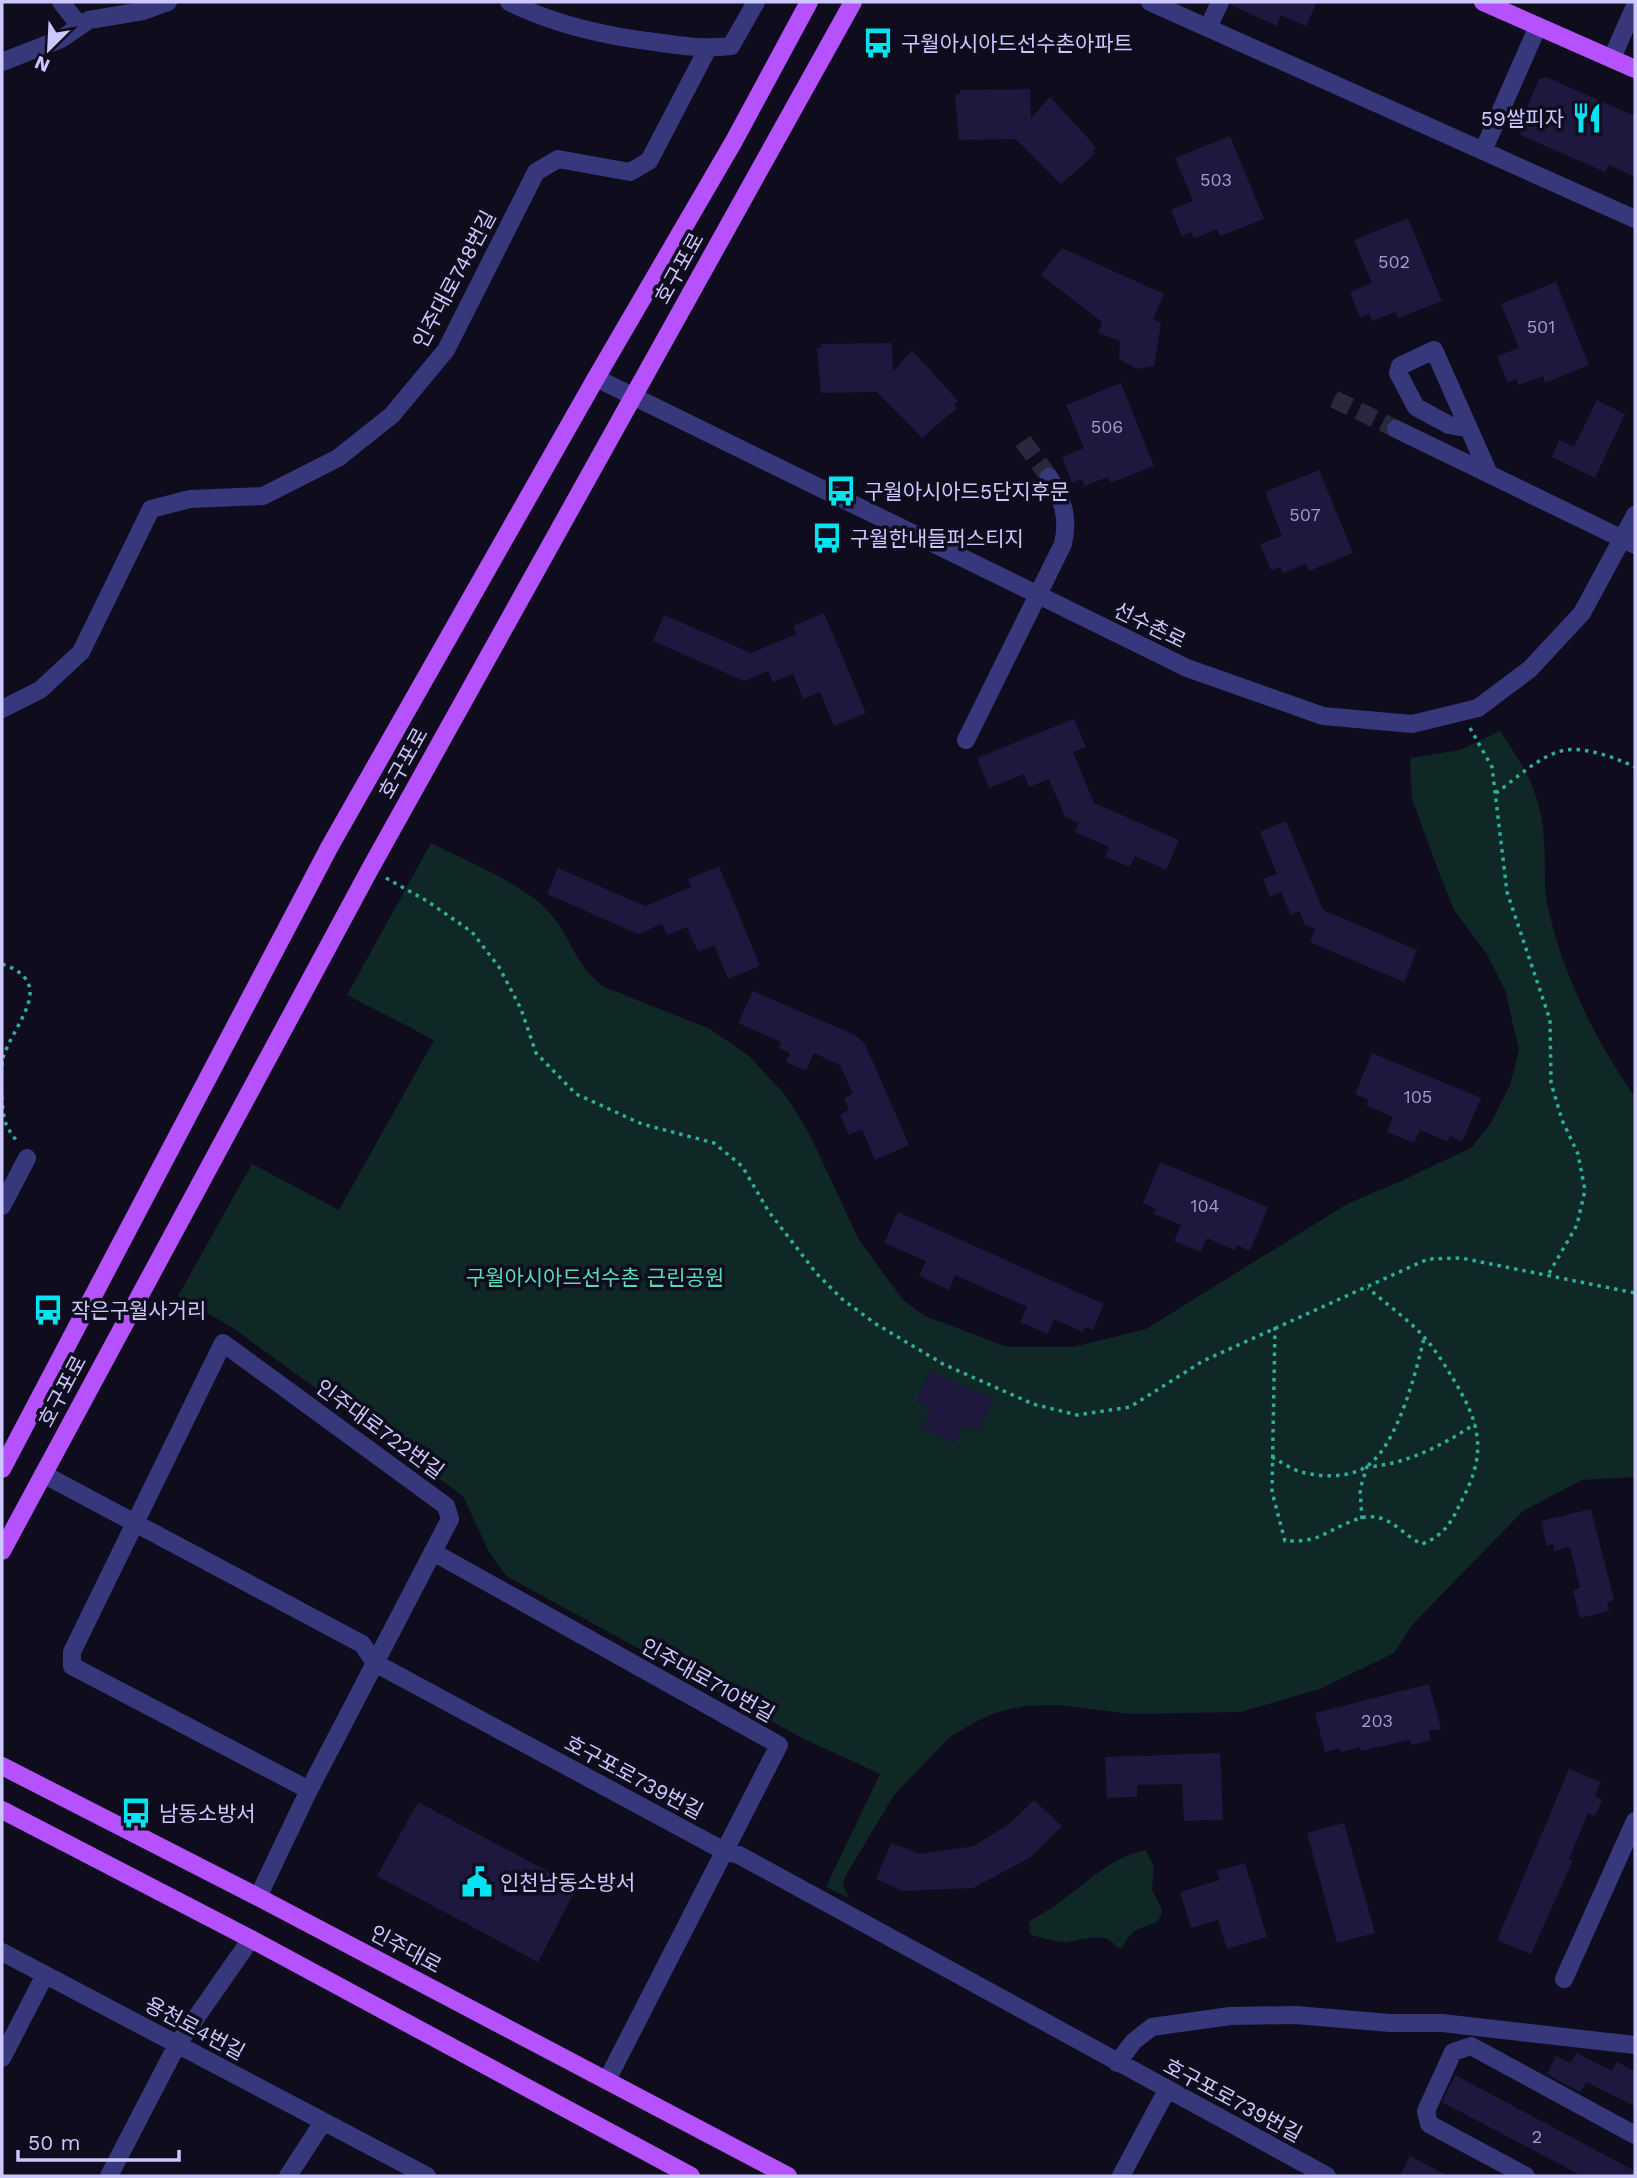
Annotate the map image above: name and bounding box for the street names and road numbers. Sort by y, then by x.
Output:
street label: 인주대로748번길 [407,206,501,352]
street label: 호구포로 [649,228,709,308]
street label: 선수촌로 [1110,597,1190,653]
street label: 호구포로 [373,723,433,803]
street label: 호구포로 [33,1351,91,1431]
street label: 인주대로722번길 [311,1374,449,1484]
street label: 인주대로710번길 [637,1633,779,1727]
street label: 호구포로739번길 [561,1730,707,1824]
street label: 인주대로 [366,1920,446,1978]
street label: 용천로4번길 [141,1991,249,2065]
street label: 호구포로739번길 [1160,2053,1306,2147]

